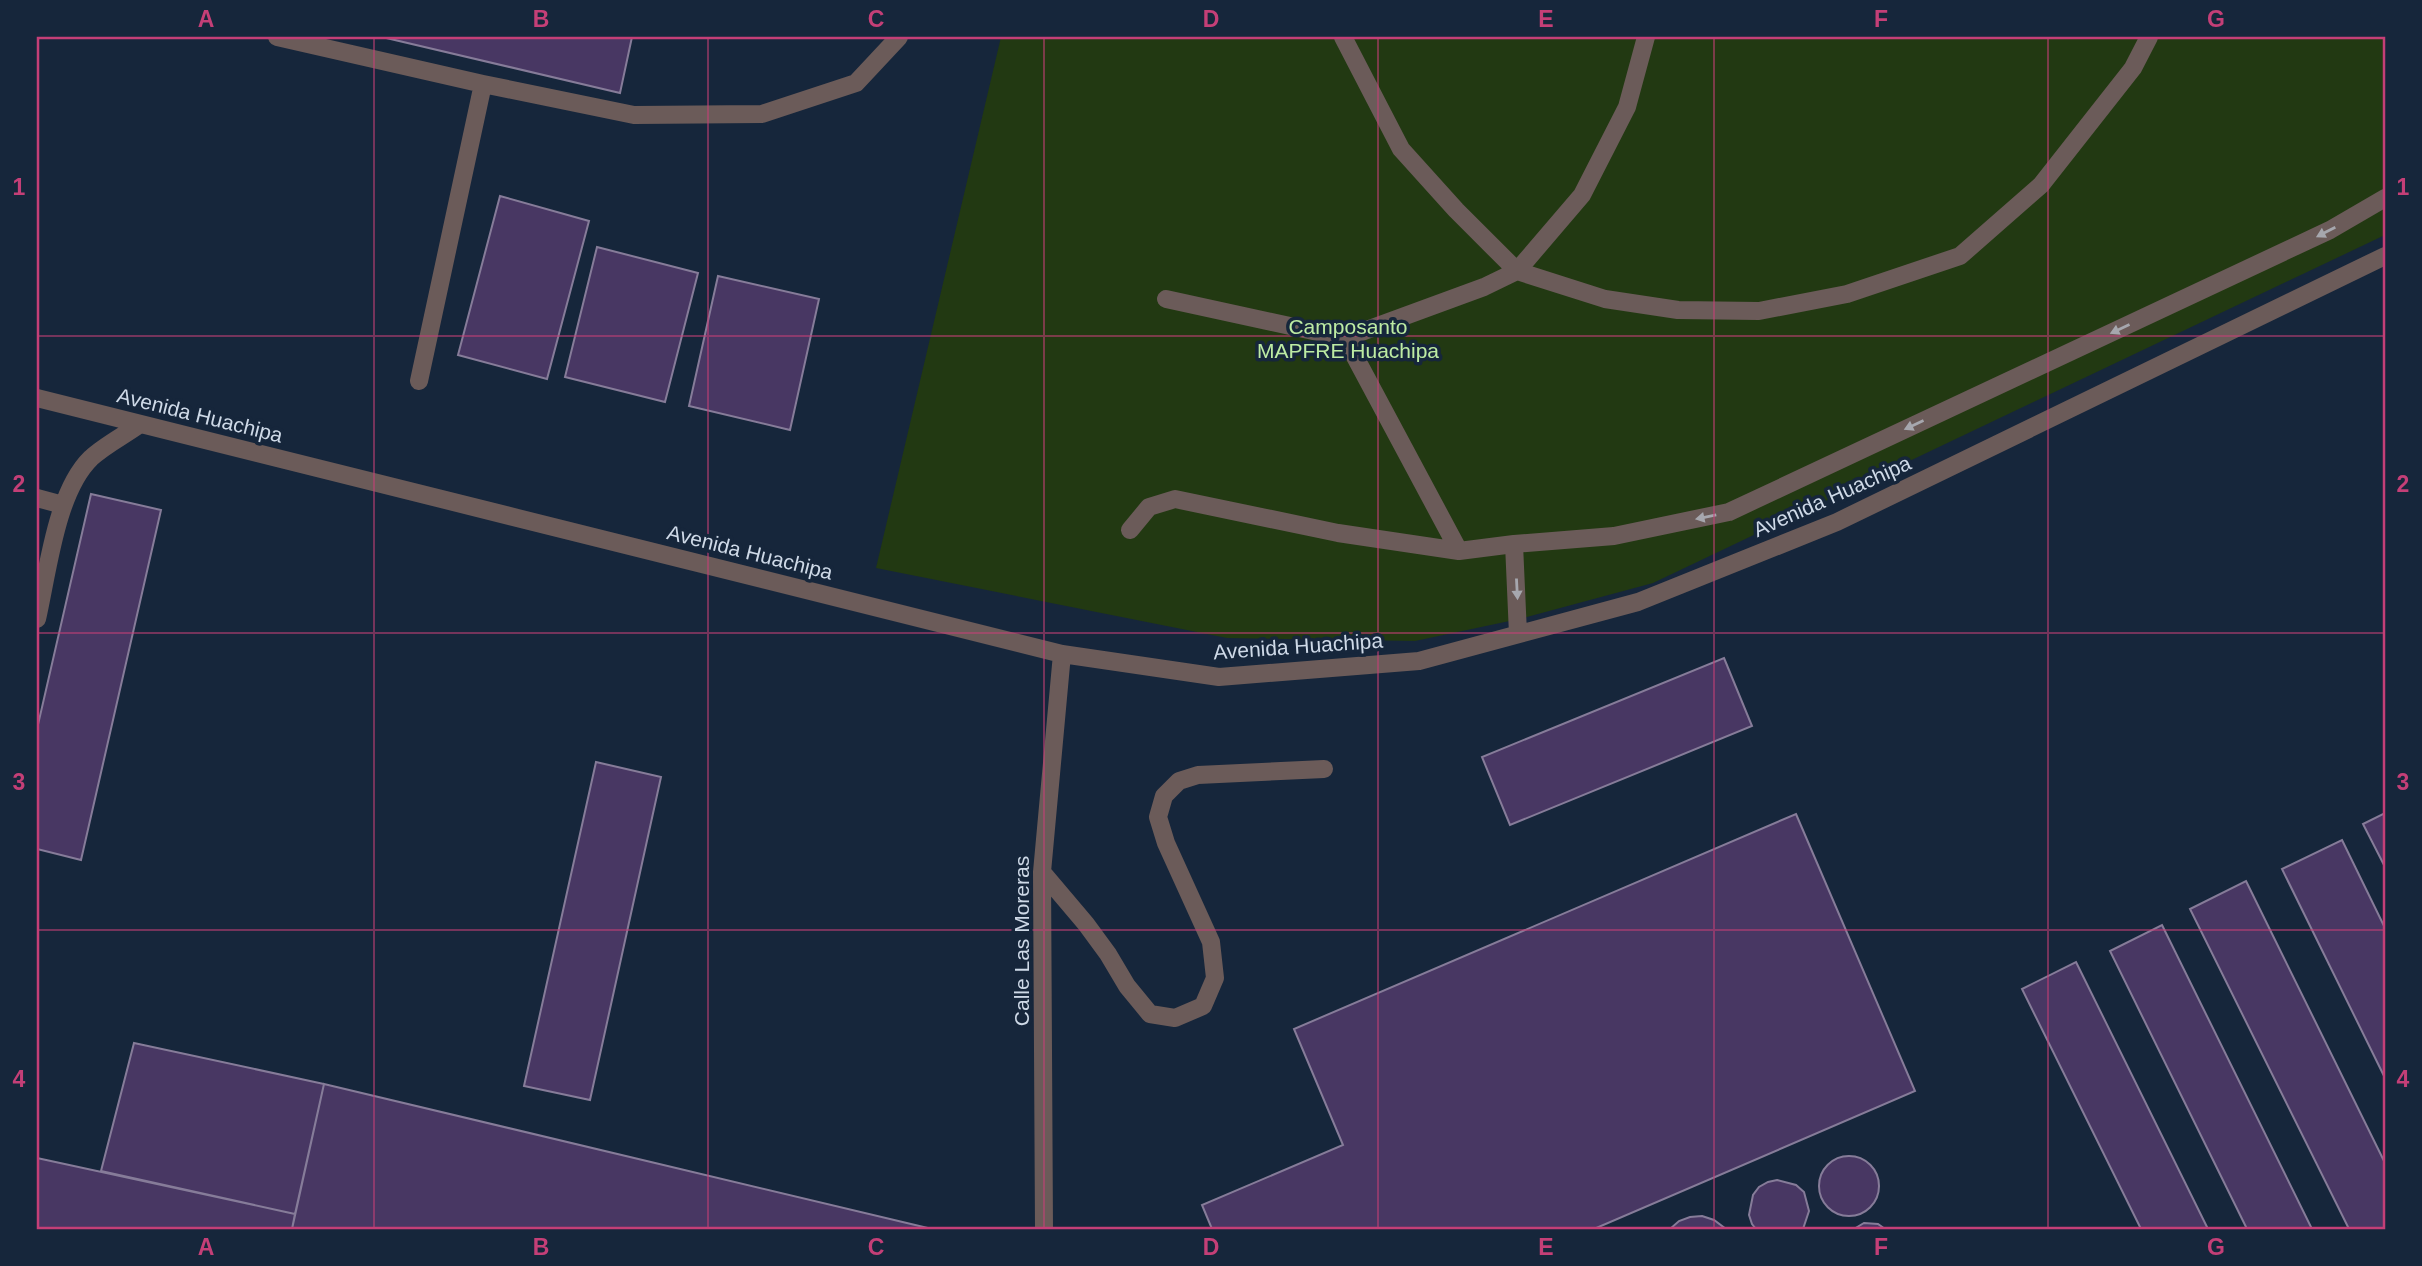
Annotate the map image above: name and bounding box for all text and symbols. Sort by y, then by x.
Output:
text: A [198,6,214,32]
text: B [533,6,549,32]
text: C [868,6,884,32]
text: D [1203,6,1219,32]
text: E [1538,6,1554,32]
text: F [1874,6,1888,32]
text: G [2207,6,2225,32]
text: 1 [13,174,26,200]
text: 1 [2397,174,2410,200]
one-way arrow [2316,226,2336,237]
park label: Camposanto MAPFRE Huachipa [1257,315,1439,362]
one-way arrow [2110,323,2130,334]
street label: Avenida Huachipa [115,383,286,447]
one-way arrow [1904,419,1924,431]
street label: Avenida Huachipa [1750,451,1915,541]
text: 2 [13,471,25,497]
text: 2 [2397,471,2409,497]
one-way arrow [1695,511,1717,522]
street label: Avenida Huachipa [665,520,836,584]
one-way arrow [1512,578,1523,600]
street label: Avenida Huachipa [1212,629,1384,663]
text: 3 [13,769,25,795]
text: 3 [2397,769,2409,795]
street label: Calle Las Moreras [1010,856,1033,1026]
text: 4 [13,1066,26,1092]
text: 4 [2397,1066,2410,1092]
text: A [198,1234,214,1260]
text: B [533,1234,549,1260]
text: C [868,1234,884,1260]
text: D [1203,1234,1219,1260]
text: E [1538,1234,1554,1260]
text: F [1874,1234,1888,1260]
text: G [2207,1234,2225,1260]

